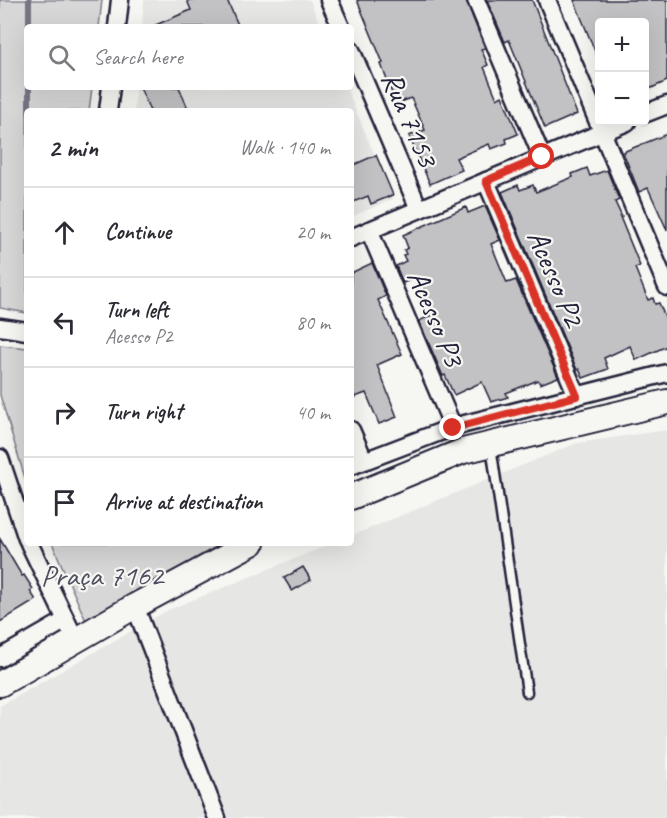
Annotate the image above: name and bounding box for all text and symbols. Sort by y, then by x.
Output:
map controls [595,18,649,126]
button: + [595,18,649,72]
search box [24,24,354,90]
icon: search [45,41,78,74]
text: Search here [93,43,183,71]
street label: Rua 7153 [373,66,448,175]
button: − [595,72,649,126]
text: 2 min [48,131,98,164]
text: Walk · 140 m [240,135,330,160]
route start [528,143,554,169]
icon: ahead [48,216,81,249]
text: Continue [105,218,171,246]
text: 20 m [296,220,330,245]
street label: Acesso P2 [519,224,594,334]
street label: Acesso P3 [399,264,474,374]
text: Turn left [105,296,169,324]
icon: left [48,306,81,339]
text: 80 m [296,310,330,335]
text: Acesso P2 [105,324,172,349]
icon: right [48,396,81,429]
text: Turn right [105,398,182,426]
text: 40 m [296,400,330,425]
route end [439,414,465,440]
icon: arrive [48,486,81,519]
text: Arrive at destination [105,488,262,516]
park label: Praça 7162 [41,556,166,594]

